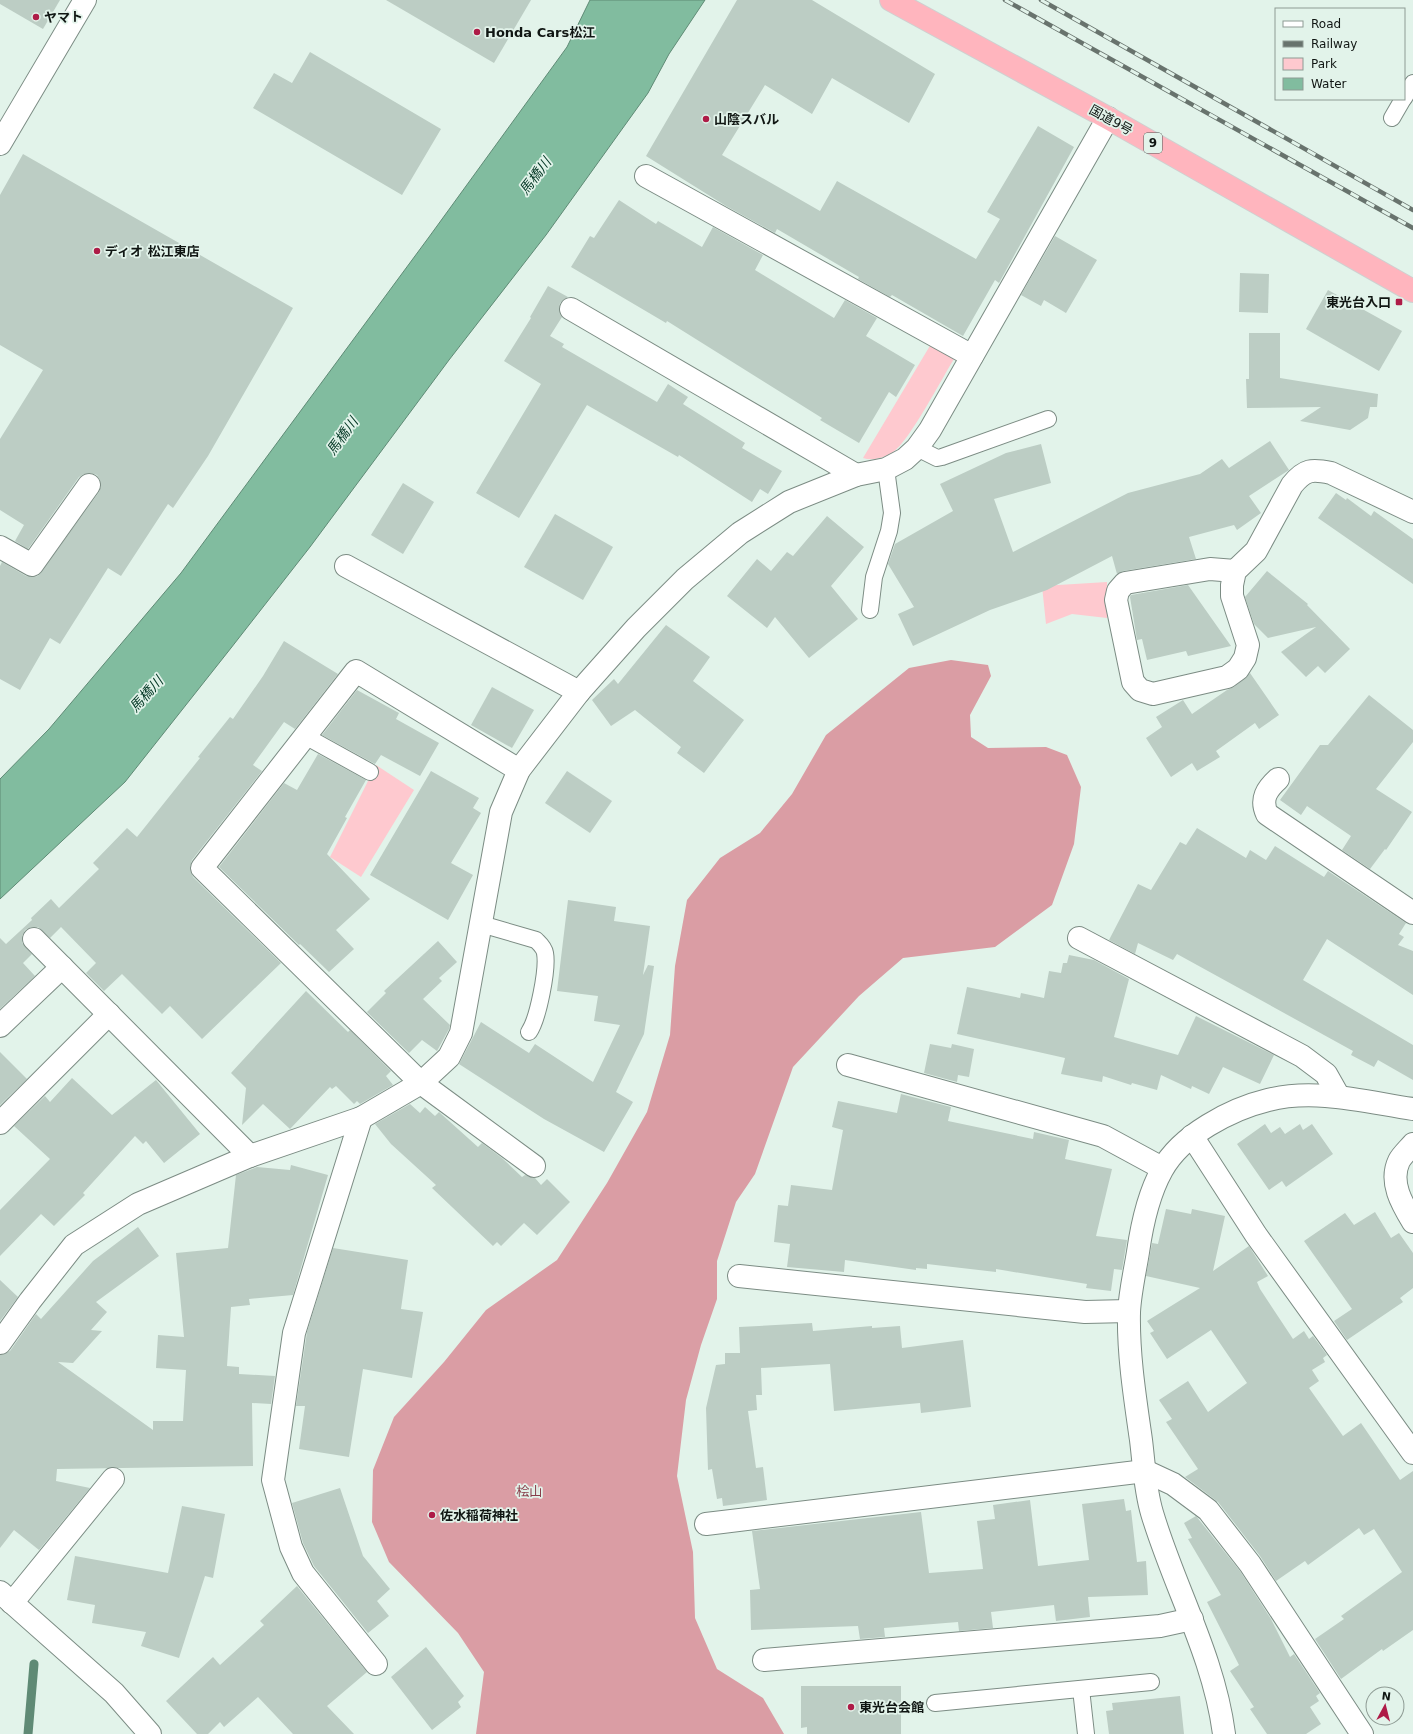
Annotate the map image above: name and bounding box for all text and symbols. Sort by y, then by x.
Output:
legend [1275,8,1405,100]
place label: ヤマト [44,10,83,25]
marker: ヤマト [31,12,41,22]
text: Road [1311,17,1341,31]
place label: Honda Cars松江 [485,25,595,40]
marker: Honda Cars松江 [472,27,482,37]
text: Railway [1311,37,1357,51]
text: Park [1311,57,1337,71]
text: Water [1311,77,1347,91]
street label: 国道9号 [1087,102,1135,138]
place label: 山陰スバル [714,112,779,127]
marker: 山陰スバル [701,114,711,124]
road number: 9 [1144,133,1162,153]
water label: 馬橋川 [516,153,555,198]
place label: ディオ 松江東店 [105,244,200,259]
marker: ディオ 松江東店 [92,246,102,256]
place label: 東光台入口 [1326,295,1391,310]
marker: 東光台入口 [1394,297,1404,307]
water label: 馬橋川 [323,413,362,458]
water label: 馬橋川 [126,672,167,715]
park label: 桧山 [516,1484,542,1499]
place label: 佐水稲荷神社 [440,1508,518,1523]
marker: 佐水稲荷神社 [427,1510,437,1520]
north arrow [1365,1686,1405,1726]
text: N [1381,1690,1392,1704]
place label: 東光台会館 [859,1700,924,1715]
marker: 東光台会館 [846,1702,856,1712]

